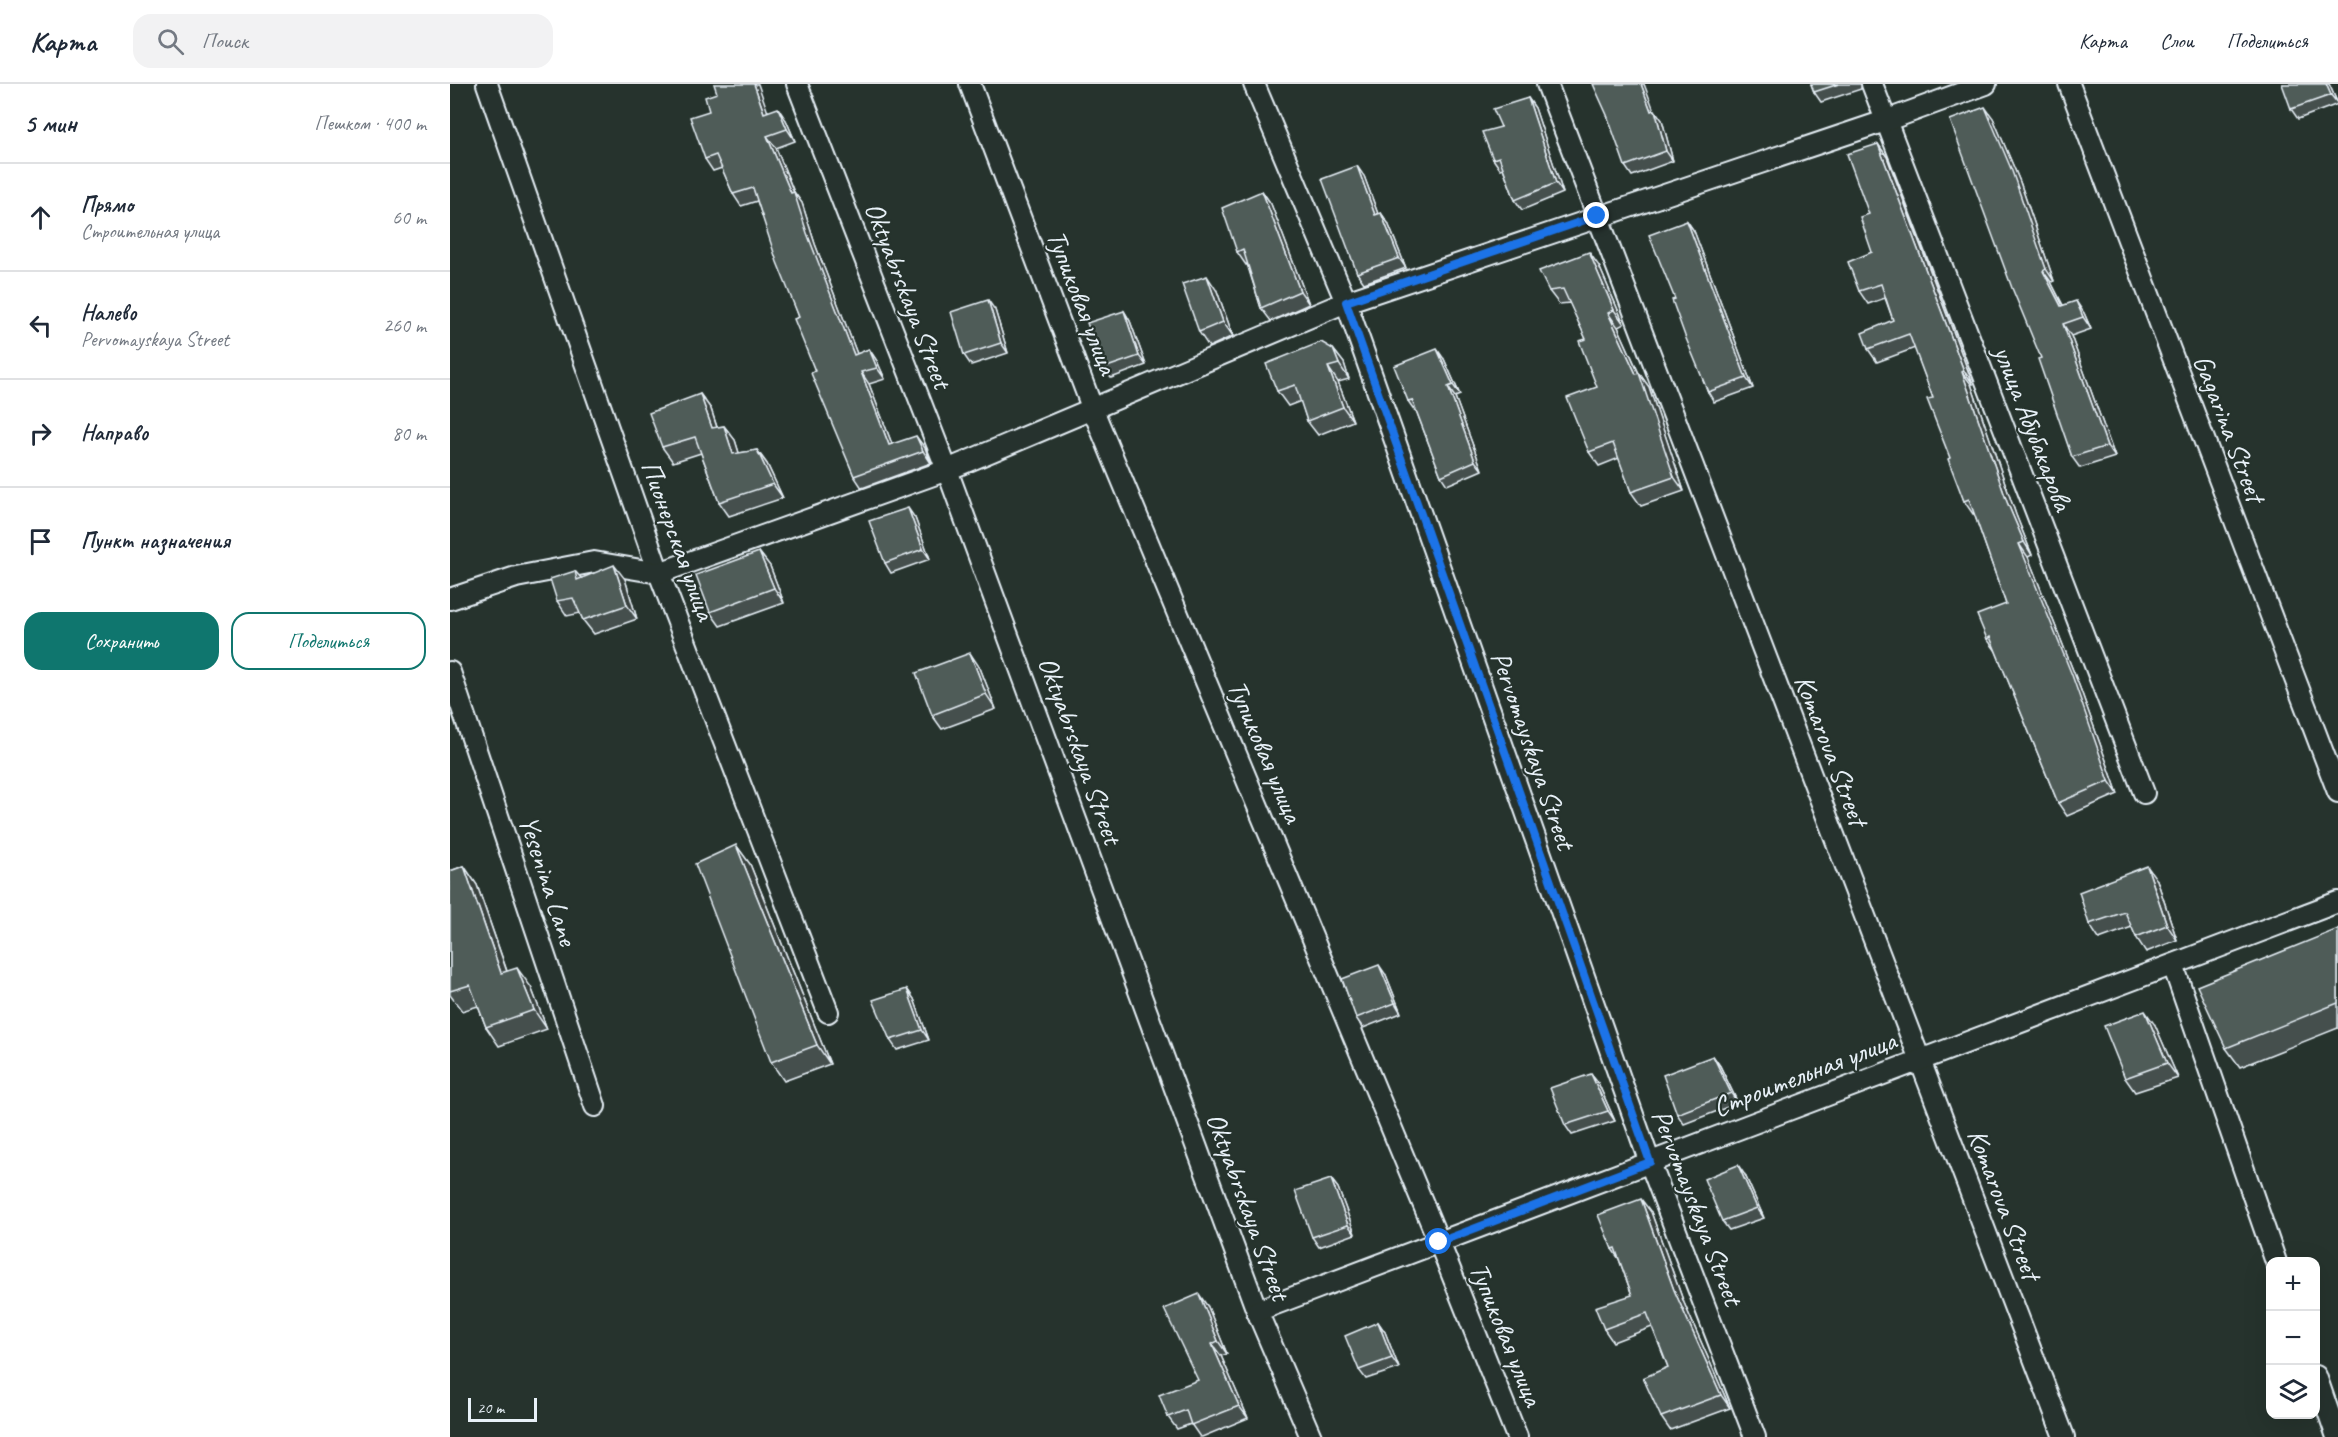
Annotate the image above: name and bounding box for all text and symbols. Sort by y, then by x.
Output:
search box [133,14,553,68]
text: Карта [30,24,97,59]
icon: search [154,25,187,58]
text: Поиск [202,27,248,55]
text: Карта [2079,28,2127,54]
text: Слои [2160,28,2194,54]
text: Поделиться [2227,28,2308,54]
text: 5 мин [24,107,76,140]
text: Пешком · 400 m [314,111,426,136]
text: Прямо [81,191,133,219]
street label: Oktyabrskaya Street [857,197,961,396]
icon: ahead [24,201,57,234]
route end [1583,202,1609,228]
text: 60 m [392,205,426,230]
text: Строительная улица [81,219,219,244]
street label: Тупиковая улица [1039,225,1127,381]
text: Налево [81,299,137,327]
icon: left [24,309,57,342]
text: 260 m [383,313,426,338]
text: Pervomayskaya Street [81,327,229,352]
street label: улица Абубакарова [1985,339,2082,517]
street label: Gagarina Street [2185,350,2275,510]
icon: right [24,417,57,450]
text: Направо [81,419,148,447]
text: 80 m [392,421,426,446]
street label: Пионерская улица [633,455,724,627]
icon: arrive [24,525,57,558]
text: Пункт назначения [81,527,230,555]
button: Сохранить [24,612,219,670]
button: Поделиться [231,612,426,670]
street label: Pervomayskaya Street [1483,647,1585,856]
street label: Oktyabrskaya Street [1030,652,1132,851]
street label: Komarova Street [1787,670,1878,834]
street label: Тупиковая улица [1220,675,1312,829]
street label: Yesenina Lane [511,811,587,951]
street label: Строительная улица [1708,1022,1902,1125]
street label: Pervomayskaya Street [1644,1104,1752,1313]
street label: Oktyabrskaya Street [1198,1108,1300,1307]
street label: Komarova Street [1960,1124,2051,1288]
route start [1425,1228,1451,1254]
street label: Тупиковая улица [1462,1257,1552,1413]
map controls [2266,1257,2320,1419]
button: + [2266,1257,2320,1311]
button: − [2266,1311,2320,1365]
button: layers [2266,1365,2320,1419]
scale bar [468,1395,537,1422]
text: 20 m [477,1398,504,1418]

